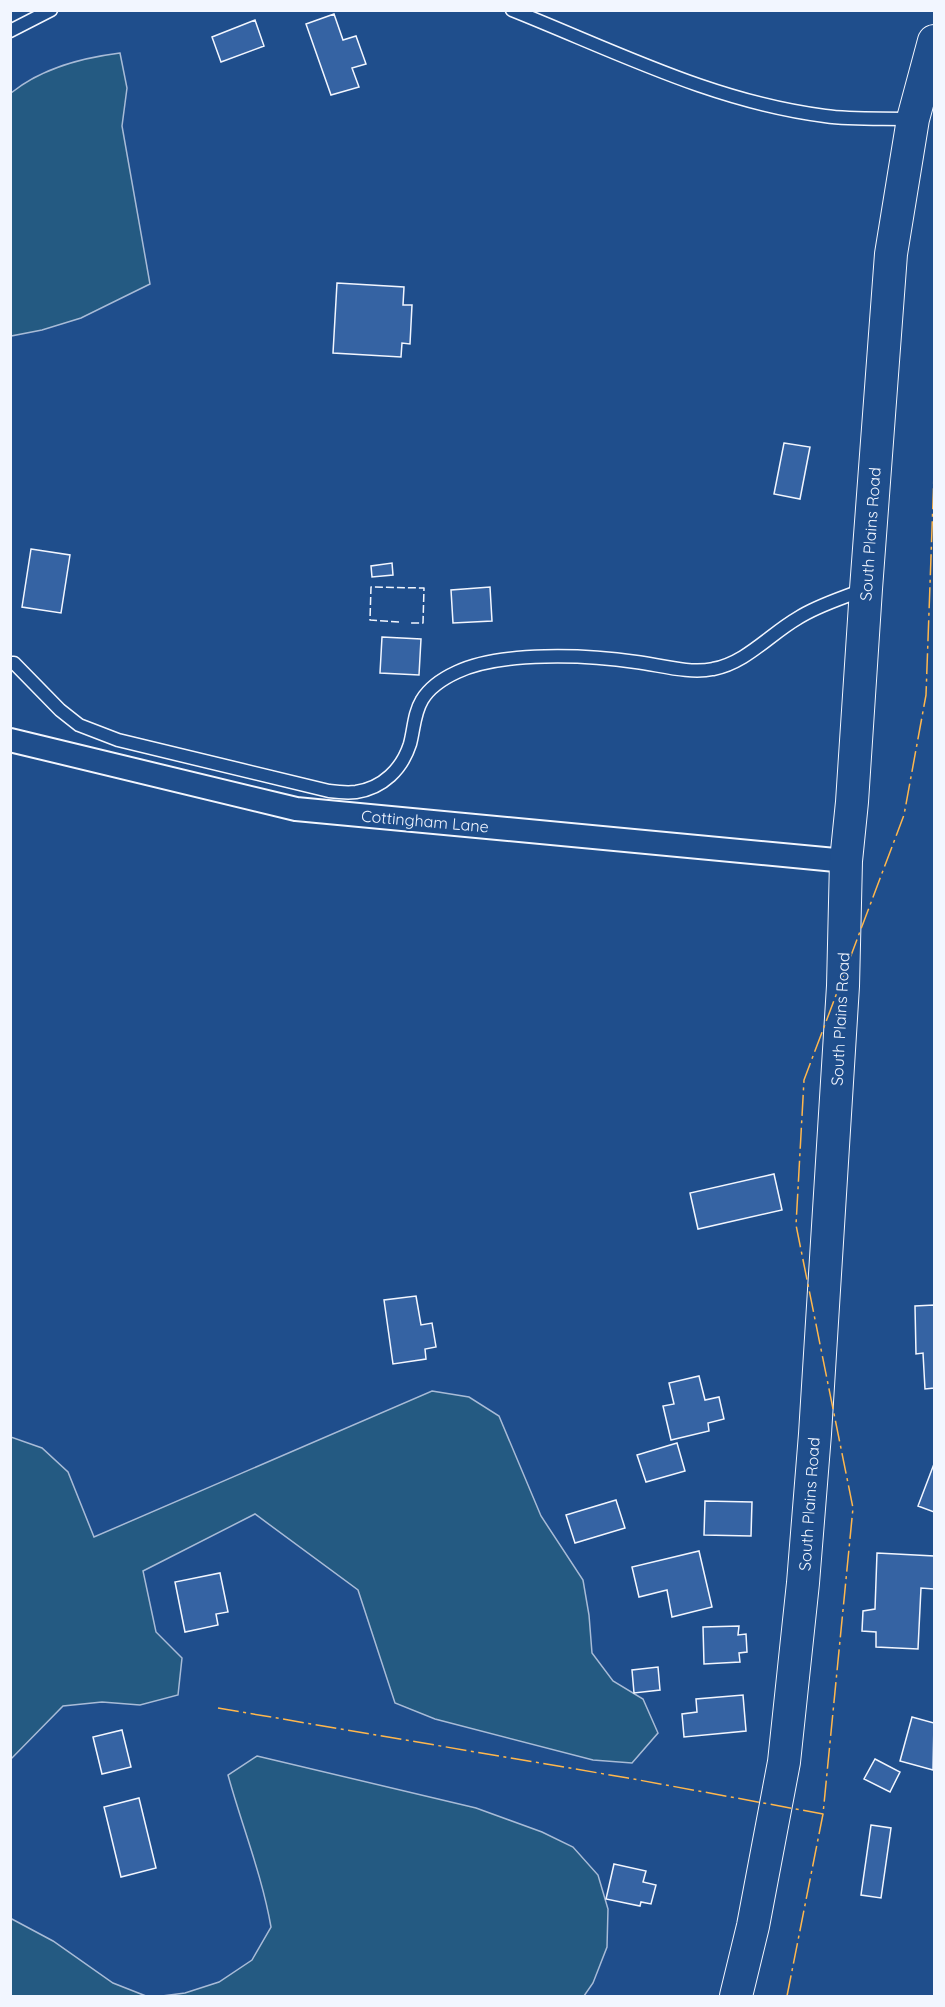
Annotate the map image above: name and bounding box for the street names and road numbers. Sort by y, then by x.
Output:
street label: South Plains Road [855,467,885,601]
street label: Cottingham Lane [360,805,490,837]
street label: South Plains Road [827,952,853,1086]
street label: South Plains Road [794,1437,824,1571]

